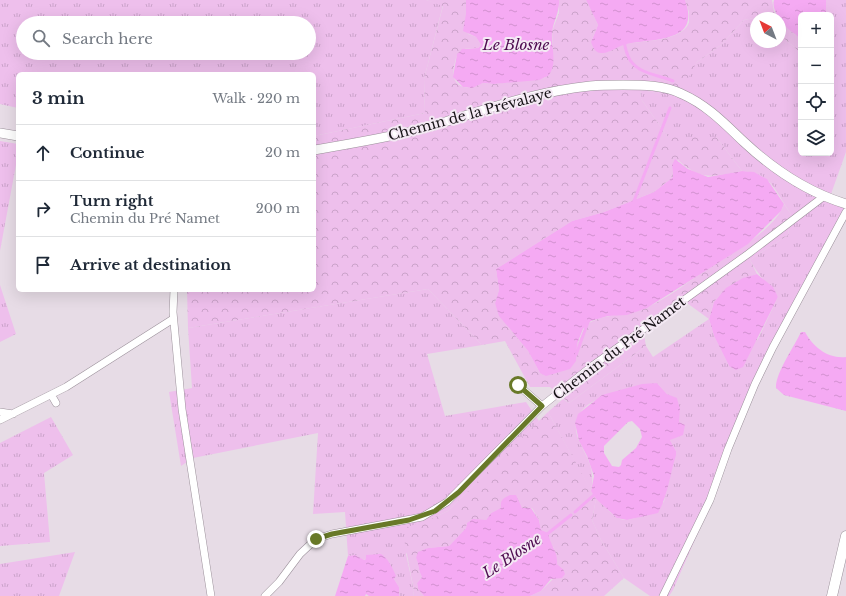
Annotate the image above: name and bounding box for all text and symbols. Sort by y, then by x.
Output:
north arrow [750,12,786,48]
map controls [798,12,834,156]
button: + [798,12,834,48]
search box [16,16,316,60]
icon: search [30,27,52,49]
text: Search here [62,29,153,48]
water label: Le Blosne [482,35,550,54]
button: − [798,48,834,84]
street label: Chemin de la Prévalaye [386,83,554,145]
button: locate [798,84,834,120]
text: 3 min [32,88,85,109]
text: Walk · 220 m [212,90,300,107]
button: layers [798,120,834,156]
icon: ahead [32,142,54,164]
text: Continue [70,143,145,162]
text: 20 m [265,144,300,161]
text: Turn right [70,191,153,210]
icon: right [32,198,54,220]
text: 200 m [256,200,300,217]
text: Chemin du Pré Namet [70,210,220,227]
icon: arrive [32,254,54,276]
text: Arrive at destination [70,255,231,274]
street label: Chemin du Pré Namet [549,292,689,404]
route start [509,376,527,394]
water label: Le Blosne [478,529,545,583]
route end [307,530,325,548]

